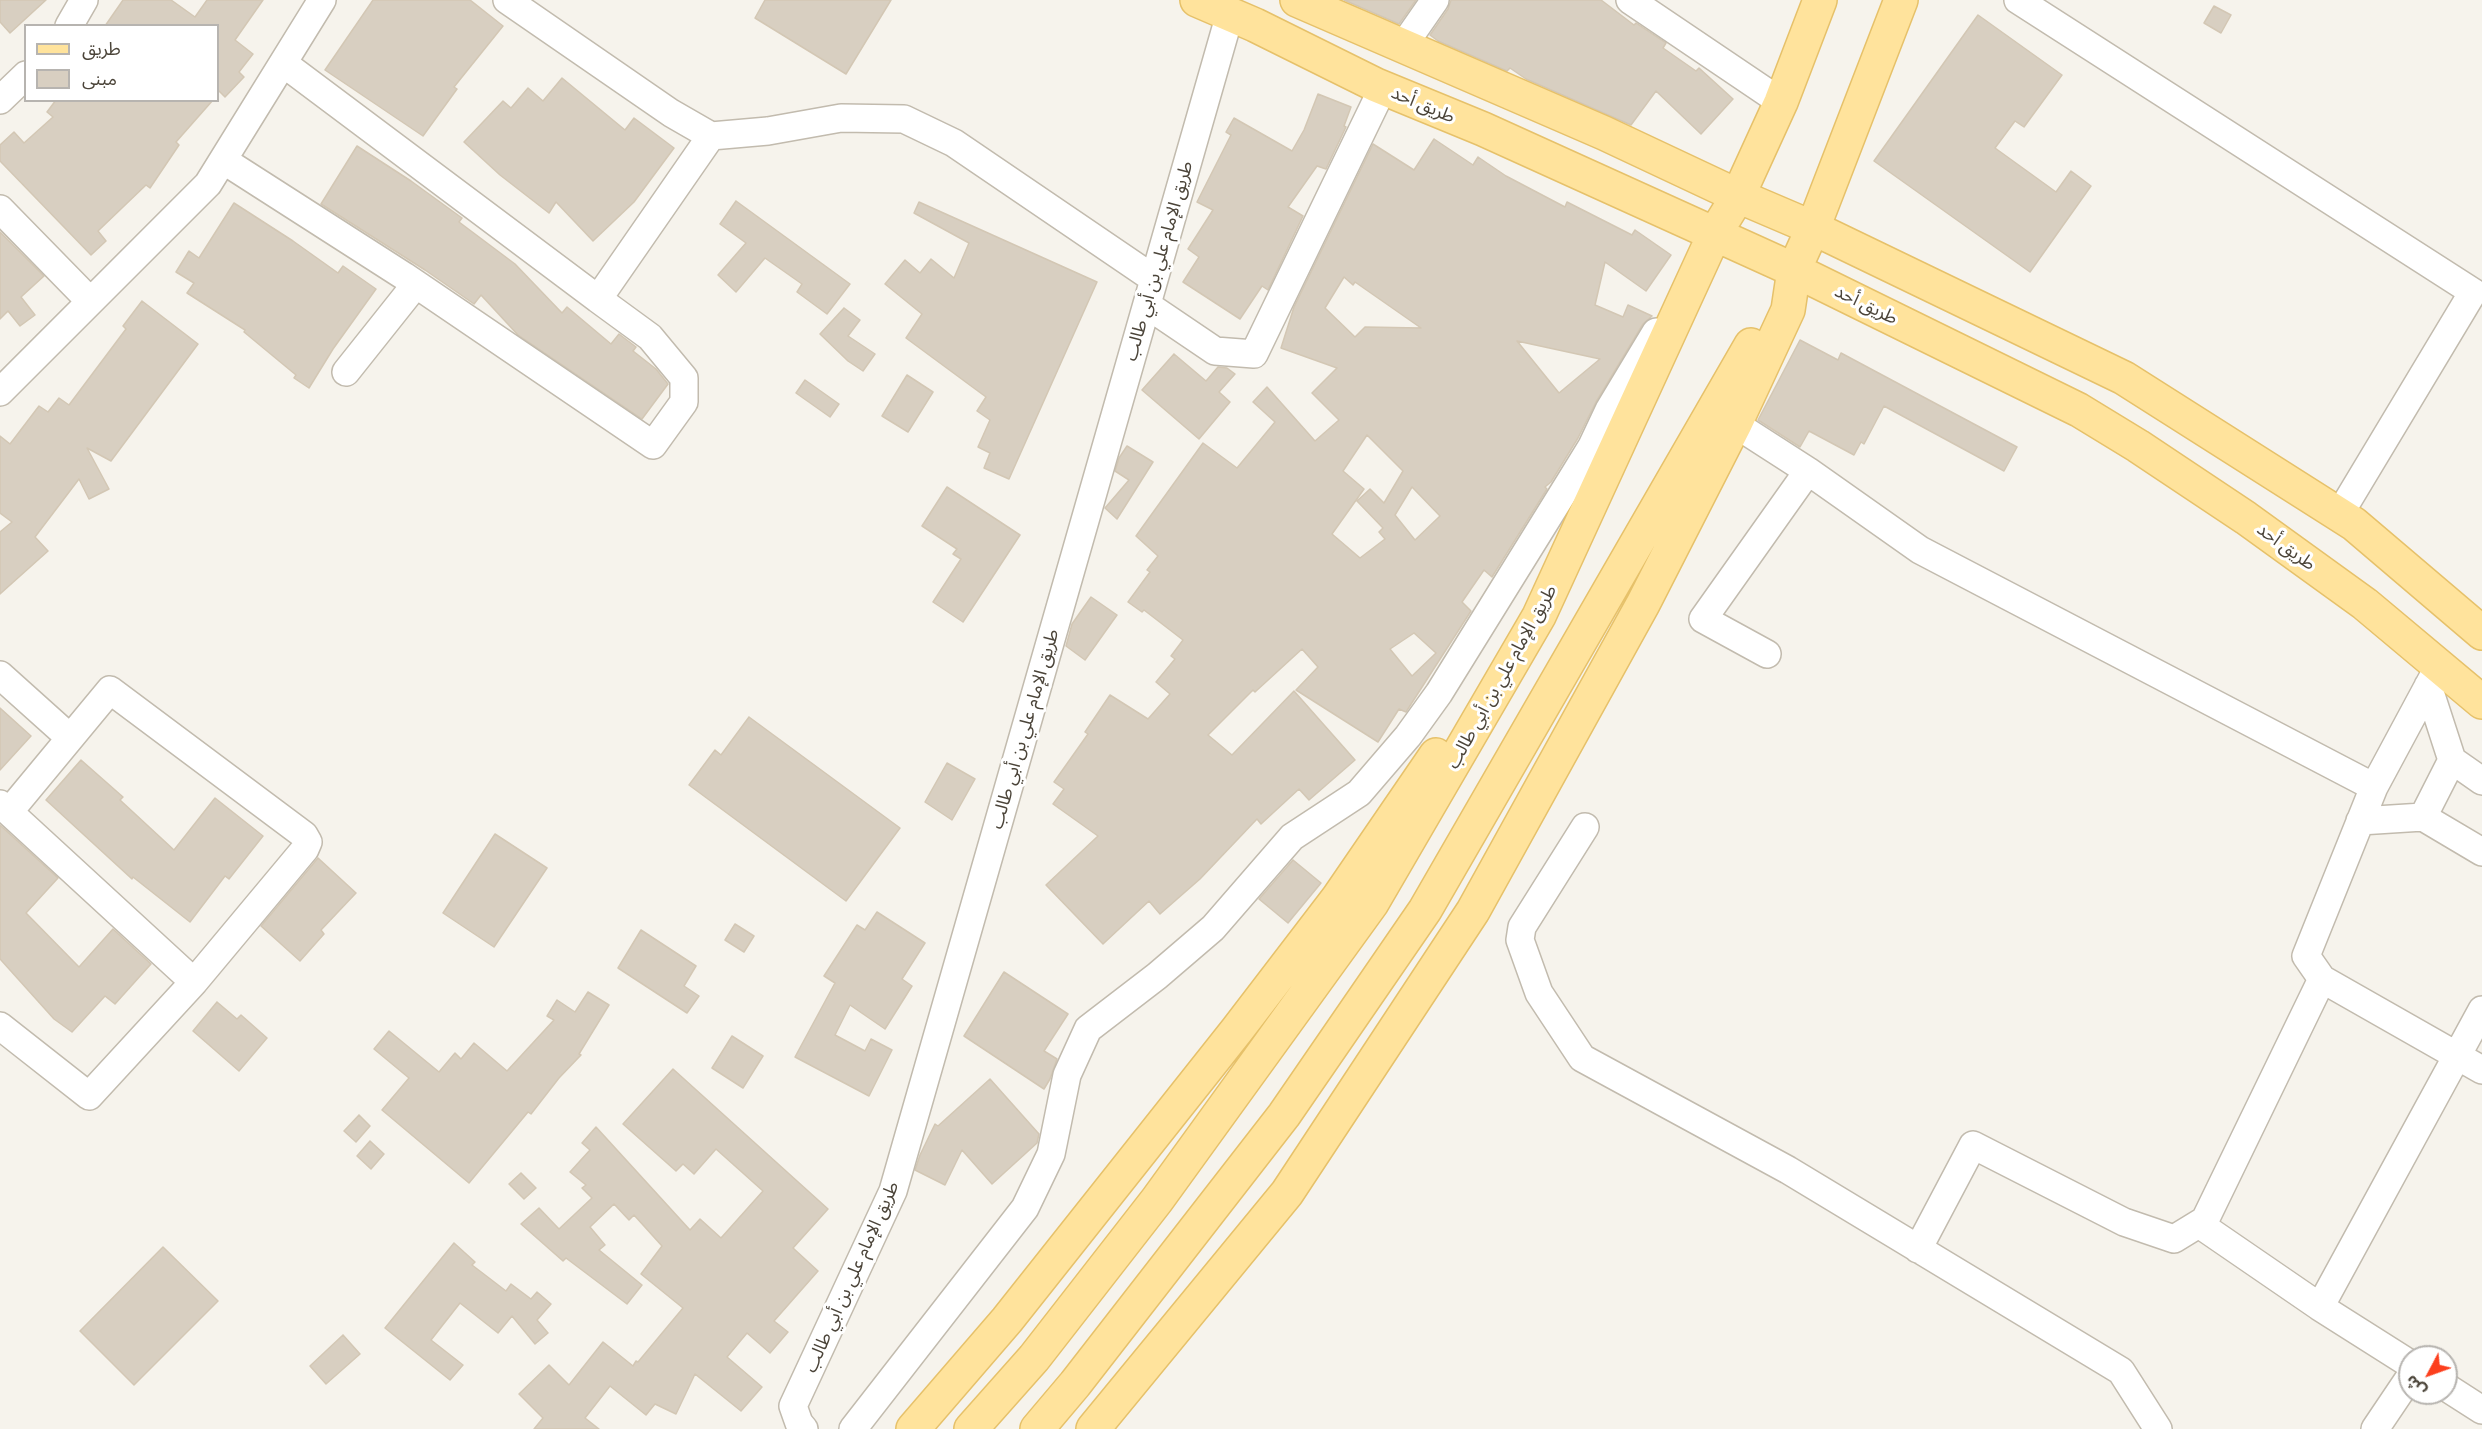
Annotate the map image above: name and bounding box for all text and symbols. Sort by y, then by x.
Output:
legend [24,24,219,102]
text: طريق [82,38,121,60]
text: مبنى [82,68,117,90]
street label: طريق أحد [1388,82,1458,128]
street label: طريق الإمام علي بن أبي طالب [1120,159,1198,363]
street label: طريق أحد [1831,281,1901,329]
street label: طريق أحد [2252,519,2320,575]
street label: طريق الإمام علي بن أبي طالب [1442,581,1562,773]
street label: طريق الإمام علي بن أبي طالب [986,627,1064,831]
street label: طريق الإمام علي بن أبي طالب [800,1178,904,1376]
north arrow [2398,1345,2458,1405]
text: ش [2401,1371,2430,1400]

